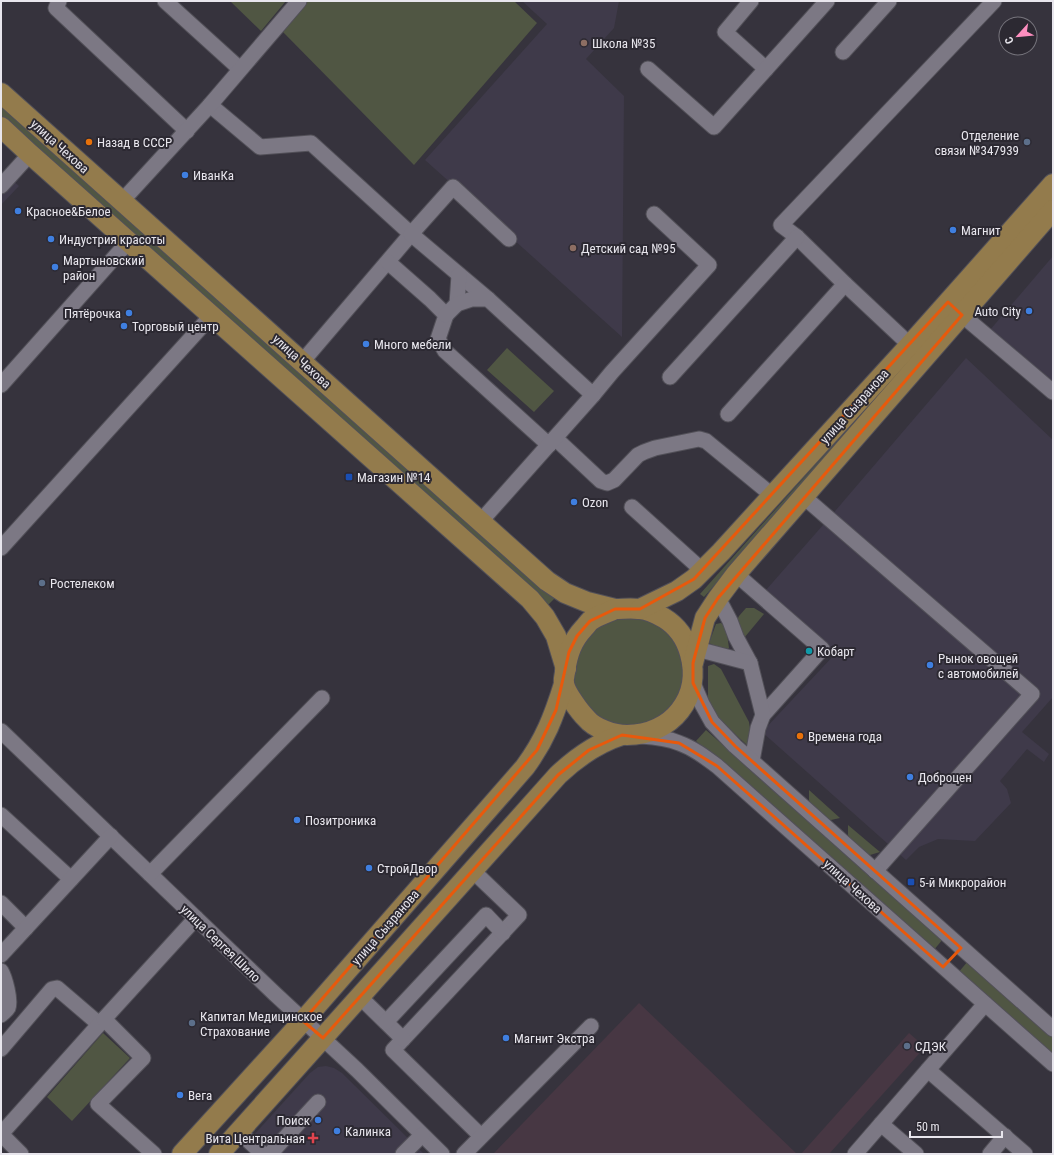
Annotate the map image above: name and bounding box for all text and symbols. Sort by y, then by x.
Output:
north arrow [998,16,1038,56]
text: С [1002,35,1017,46]
place label: Школа №35 [592,36,655,51]
marker: Школа №35 [579,38,589,48]
street label: улица Чехова [27,116,92,176]
place label: Отделение связи №347939 [935,128,1019,158]
place label: Назад в СССР [97,135,172,150]
marker: Назад в СССР [84,137,94,147]
marker: Отделение связи №347939 [1022,137,1032,147]
place label: ИванКа [193,168,234,183]
marker: ИванКа [180,170,190,180]
place label: Красное&Белое [26,204,111,219]
marker: Красное&Белое [13,206,23,216]
place label: Магнит [961,223,1001,238]
marker: Магнит [948,225,958,235]
place label: Индустрия красоты [59,232,165,247]
marker: Индустрия красоты [46,234,56,244]
place label: Детский сад №95 [581,241,676,256]
marker: Детский сад №95 [568,243,578,253]
place label: Мартыновский район [63,253,145,283]
marker: Мартыновский район [50,262,60,272]
place label: Auto City [974,304,1022,319]
place label: Пятёрочка [64,306,121,321]
marker: Auto City [1024,306,1034,316]
marker: Пятёрочка [124,308,134,318]
place label: Торговый центр [132,319,219,334]
marker: Торговый центр [119,321,129,331]
street label: улица Чехова [269,331,334,391]
place label: Много мебели [374,337,451,352]
marker: Много мебели [361,339,371,349]
street label: улица Сызранова [817,366,892,447]
place label: Магазин №14 [357,470,431,485]
marker: Магазин №14 [344,472,354,482]
place label: Ozon [582,495,608,510]
marker: Ozon [569,497,579,507]
place label: Ростелеком [50,576,115,591]
marker: Ростелеком [37,578,47,588]
place label: Кобарт [817,644,855,659]
marker: Кобарт [804,646,814,656]
place label: Рынок овощей с автомобилей [938,651,1019,681]
marker: Рынок овощей с автомобилей [925,660,935,670]
place label: Времена года [808,729,882,744]
marker: Времена года [795,731,805,741]
place label: Доброцен [918,770,972,785]
marker: Доброцен [905,772,915,782]
place label: Позитроника [305,813,376,828]
marker: Позитроника [292,815,302,825]
street label: улица Чехова [820,856,885,916]
place label: СтройДвор [377,861,438,876]
marker: СтройДвор [364,863,374,873]
place label: 5-й Микрорайон [919,875,1006,890]
marker: 5-й Микрорайон [906,877,916,887]
street label: улица Сызранова [349,887,422,968]
street label: улица Сергея Шило [178,902,264,985]
place label: Капитал Медицинское Страхование [200,1009,322,1039]
marker: Капитал Медицинское Страхование [187,1018,197,1028]
place label: Магнит Экстра [514,1031,595,1046]
marker: Магнит Экстра [501,1033,511,1043]
place label: СДЭК [915,1039,947,1054]
marker: СДЭК [902,1041,912,1051]
place label: Вега [188,1088,212,1103]
marker: Вега [175,1090,185,1100]
place label: Поиск [277,1113,311,1128]
scale bar [910,1113,1002,1139]
marker: Поиск [313,1115,323,1125]
text: 50 m [916,1120,940,1134]
place label: Калинка [345,1124,391,1139]
marker: Калинка [332,1126,342,1136]
place label: Вита Центральная [205,1131,305,1146]
marker: Вита Центральная [308,1133,318,1143]

